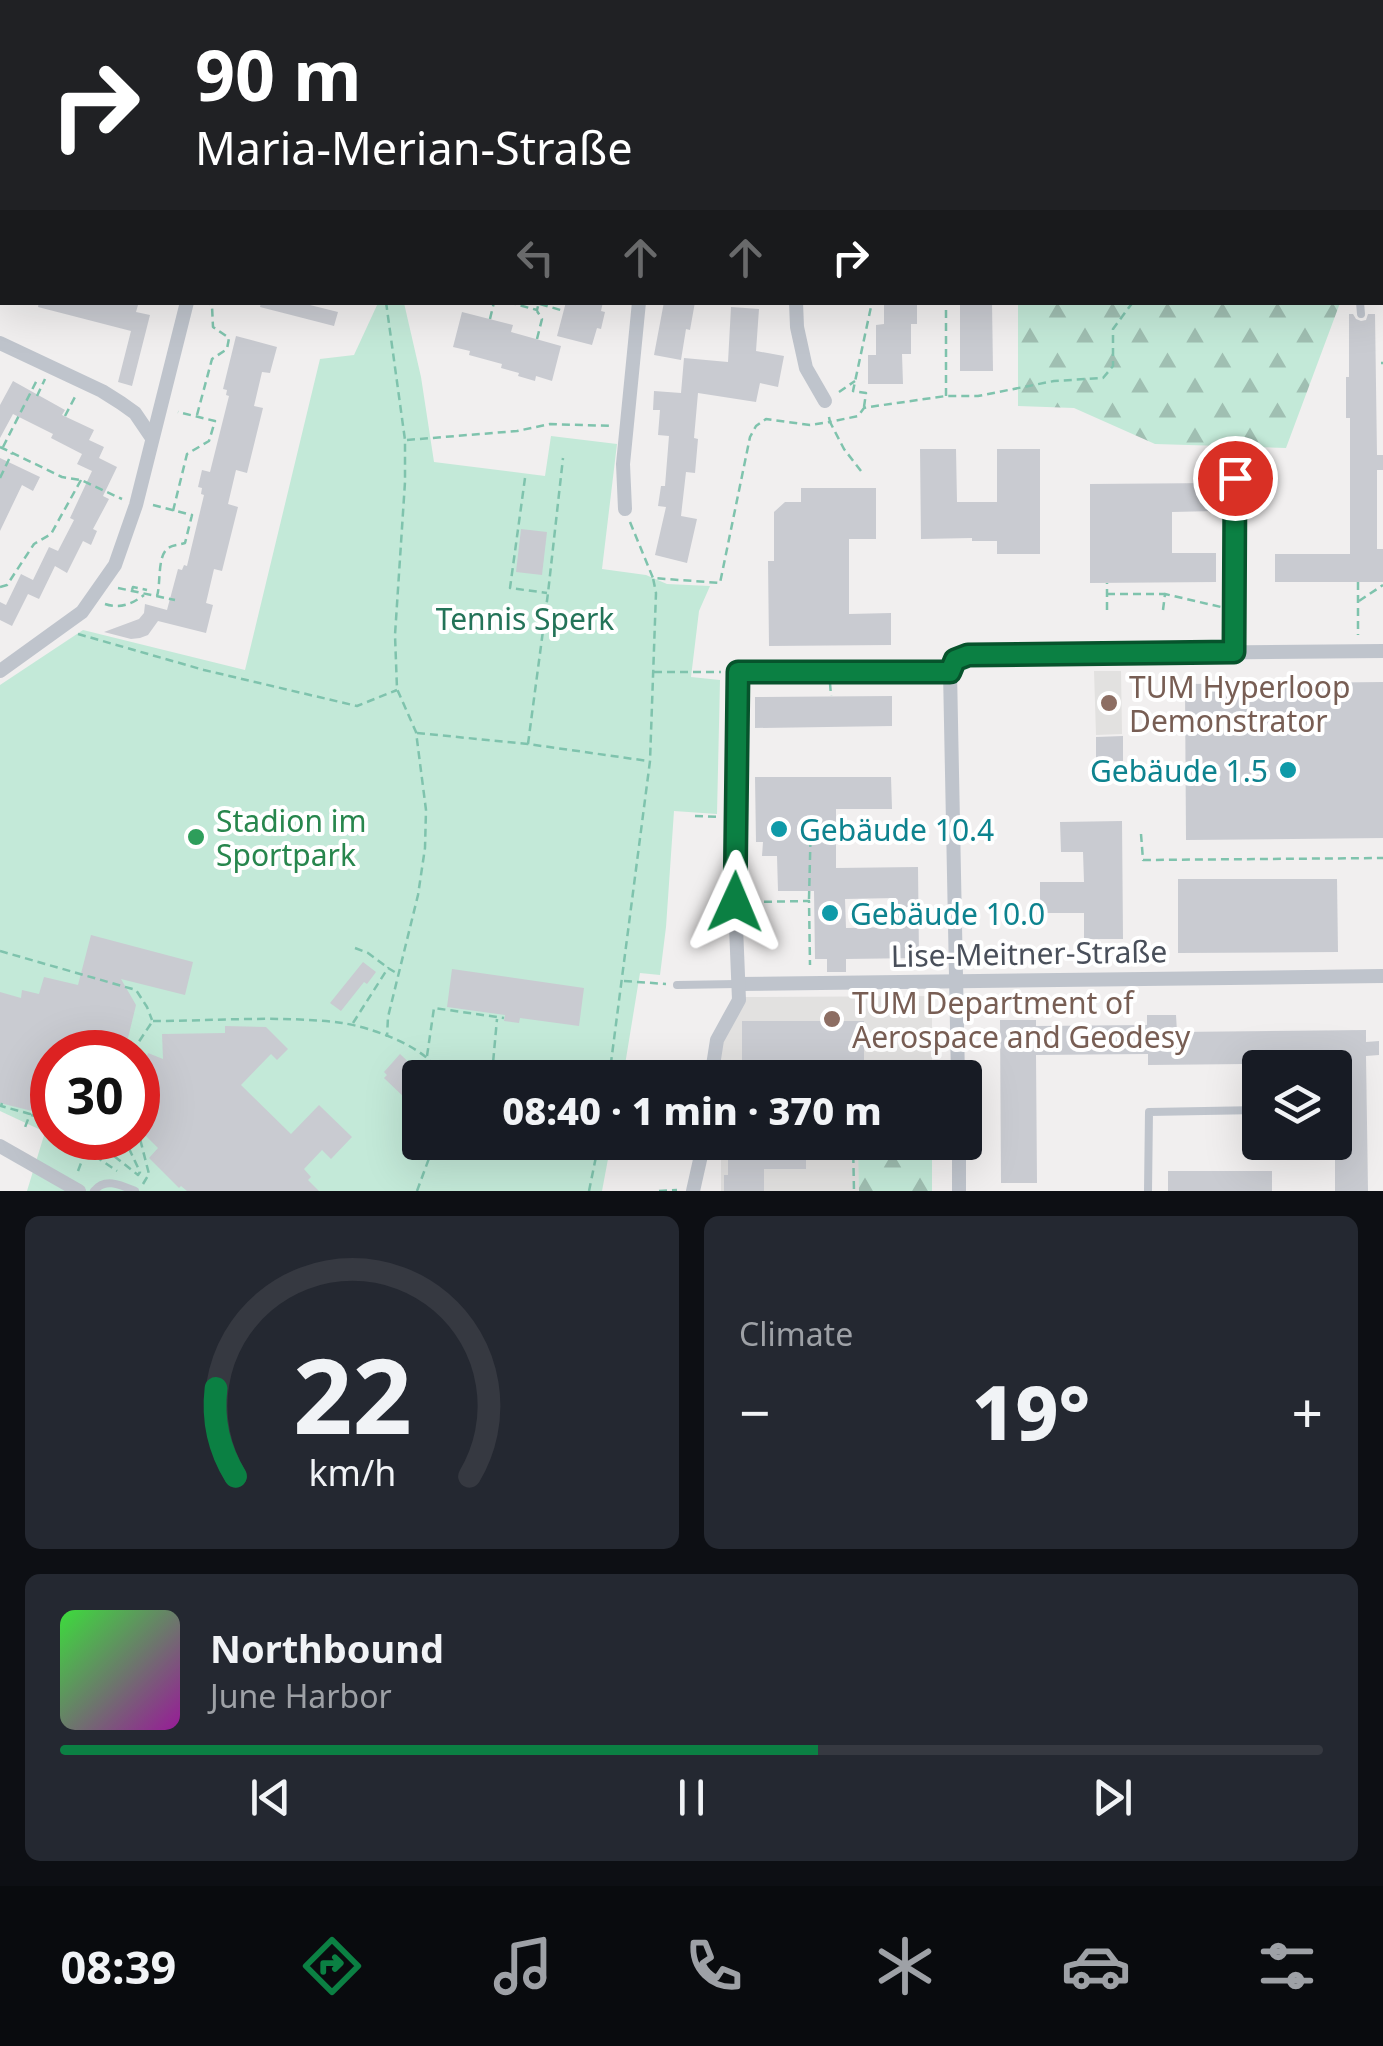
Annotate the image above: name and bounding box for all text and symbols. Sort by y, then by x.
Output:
text: 90 m [195,26,362,122]
icon: right [30,40,160,170]
text: Maria-Merian-Straße [195,117,633,178]
icon: left [508,230,563,285]
icon: ahead [613,230,668,285]
icon: ahead [718,230,773,285]
icon: right [823,230,878,285]
pin [1193,436,1278,521]
icon: arrive [1208,451,1263,506]
park label: Tennis Sperk [436,598,614,639]
place label: TUM Hyperloop Demonstrator [1129,666,1350,741]
marker: TUM Hyperloop Demonstrator [1098,692,1120,714]
place label: Gebäude 1.5 [1090,750,1268,791]
marker: Gebäude 1.5 [1277,759,1299,781]
place label: Stadion im Sportpark [216,800,367,875]
place label: Gebäude 10.4 [799,809,994,850]
marker: Gebäude 10.4 [768,818,790,840]
marker: Stadion im Sportpark [185,826,207,848]
position arrow [683,850,787,954]
place label: Gebäude 10.0 [850,893,1045,934]
marker: Gebäude 10.0 [819,902,841,924]
street label: Lise-Meitner-Straße [890,930,1168,976]
place label: TUM Department of Aerospace and Geodesy [852,982,1191,1057]
marker: TUM Department of Aerospace and Geodesy [821,1008,843,1030]
speed limit sign: 30 [30,1030,160,1160]
map controls [1242,1050,1352,1160]
button: layers [1242,1050,1352,1160]
text: 08:40 · 1 min · 370 m [502,1084,882,1136]
text: Climate [739,1312,853,1355]
text: 22 [293,1323,411,1464]
text: 19° [972,1360,1090,1462]
text: − [739,1374,770,1449]
text: + [1292,1374,1323,1449]
text: km/h [308,1448,396,1496]
text: Northbound [210,1622,444,1674]
text: June Harbor [210,1674,392,1717]
icon: previous [243,1770,298,1825]
icon: pause [664,1770,719,1825]
icon: next [1085,1770,1140,1825]
icon: directions [297,1931,367,2001]
icon: music [488,1931,558,2001]
icon: phone [679,1931,749,2001]
icon: climate [870,1931,940,2001]
icon: car [1061,1931,1131,2001]
icon: filters [1252,1931,1322,2001]
text: 08:39 [61,1936,176,1997]

